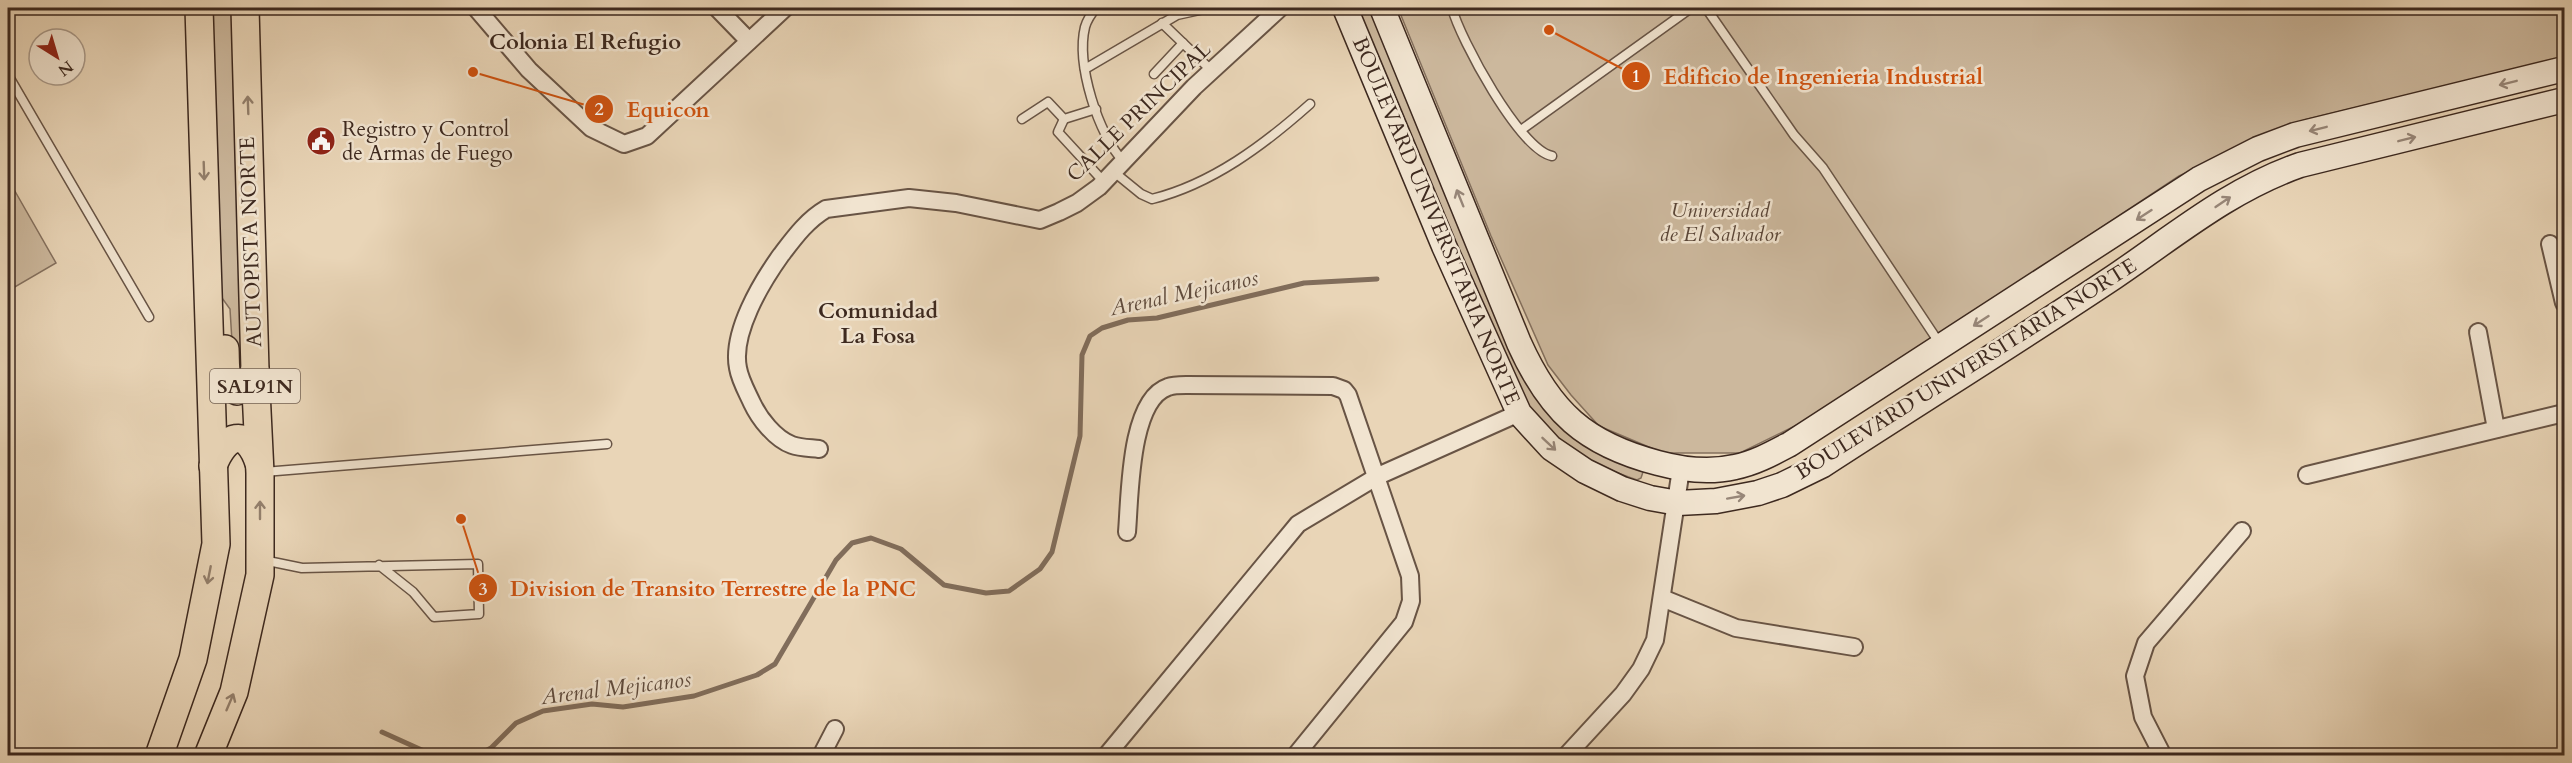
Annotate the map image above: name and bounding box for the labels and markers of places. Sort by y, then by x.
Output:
callout: Edificio de Ingenieria Industrial [1621,56,1995,96]
callout: Equicon [584,89,721,129]
place label: Registro y Control de Armas de Fuego [342,115,513,168]
public building icon: Registro y Control de Armas de Fuego [305,125,337,157]
callout: Division de Transito Terrestre de la PNC [468,568,927,608]

